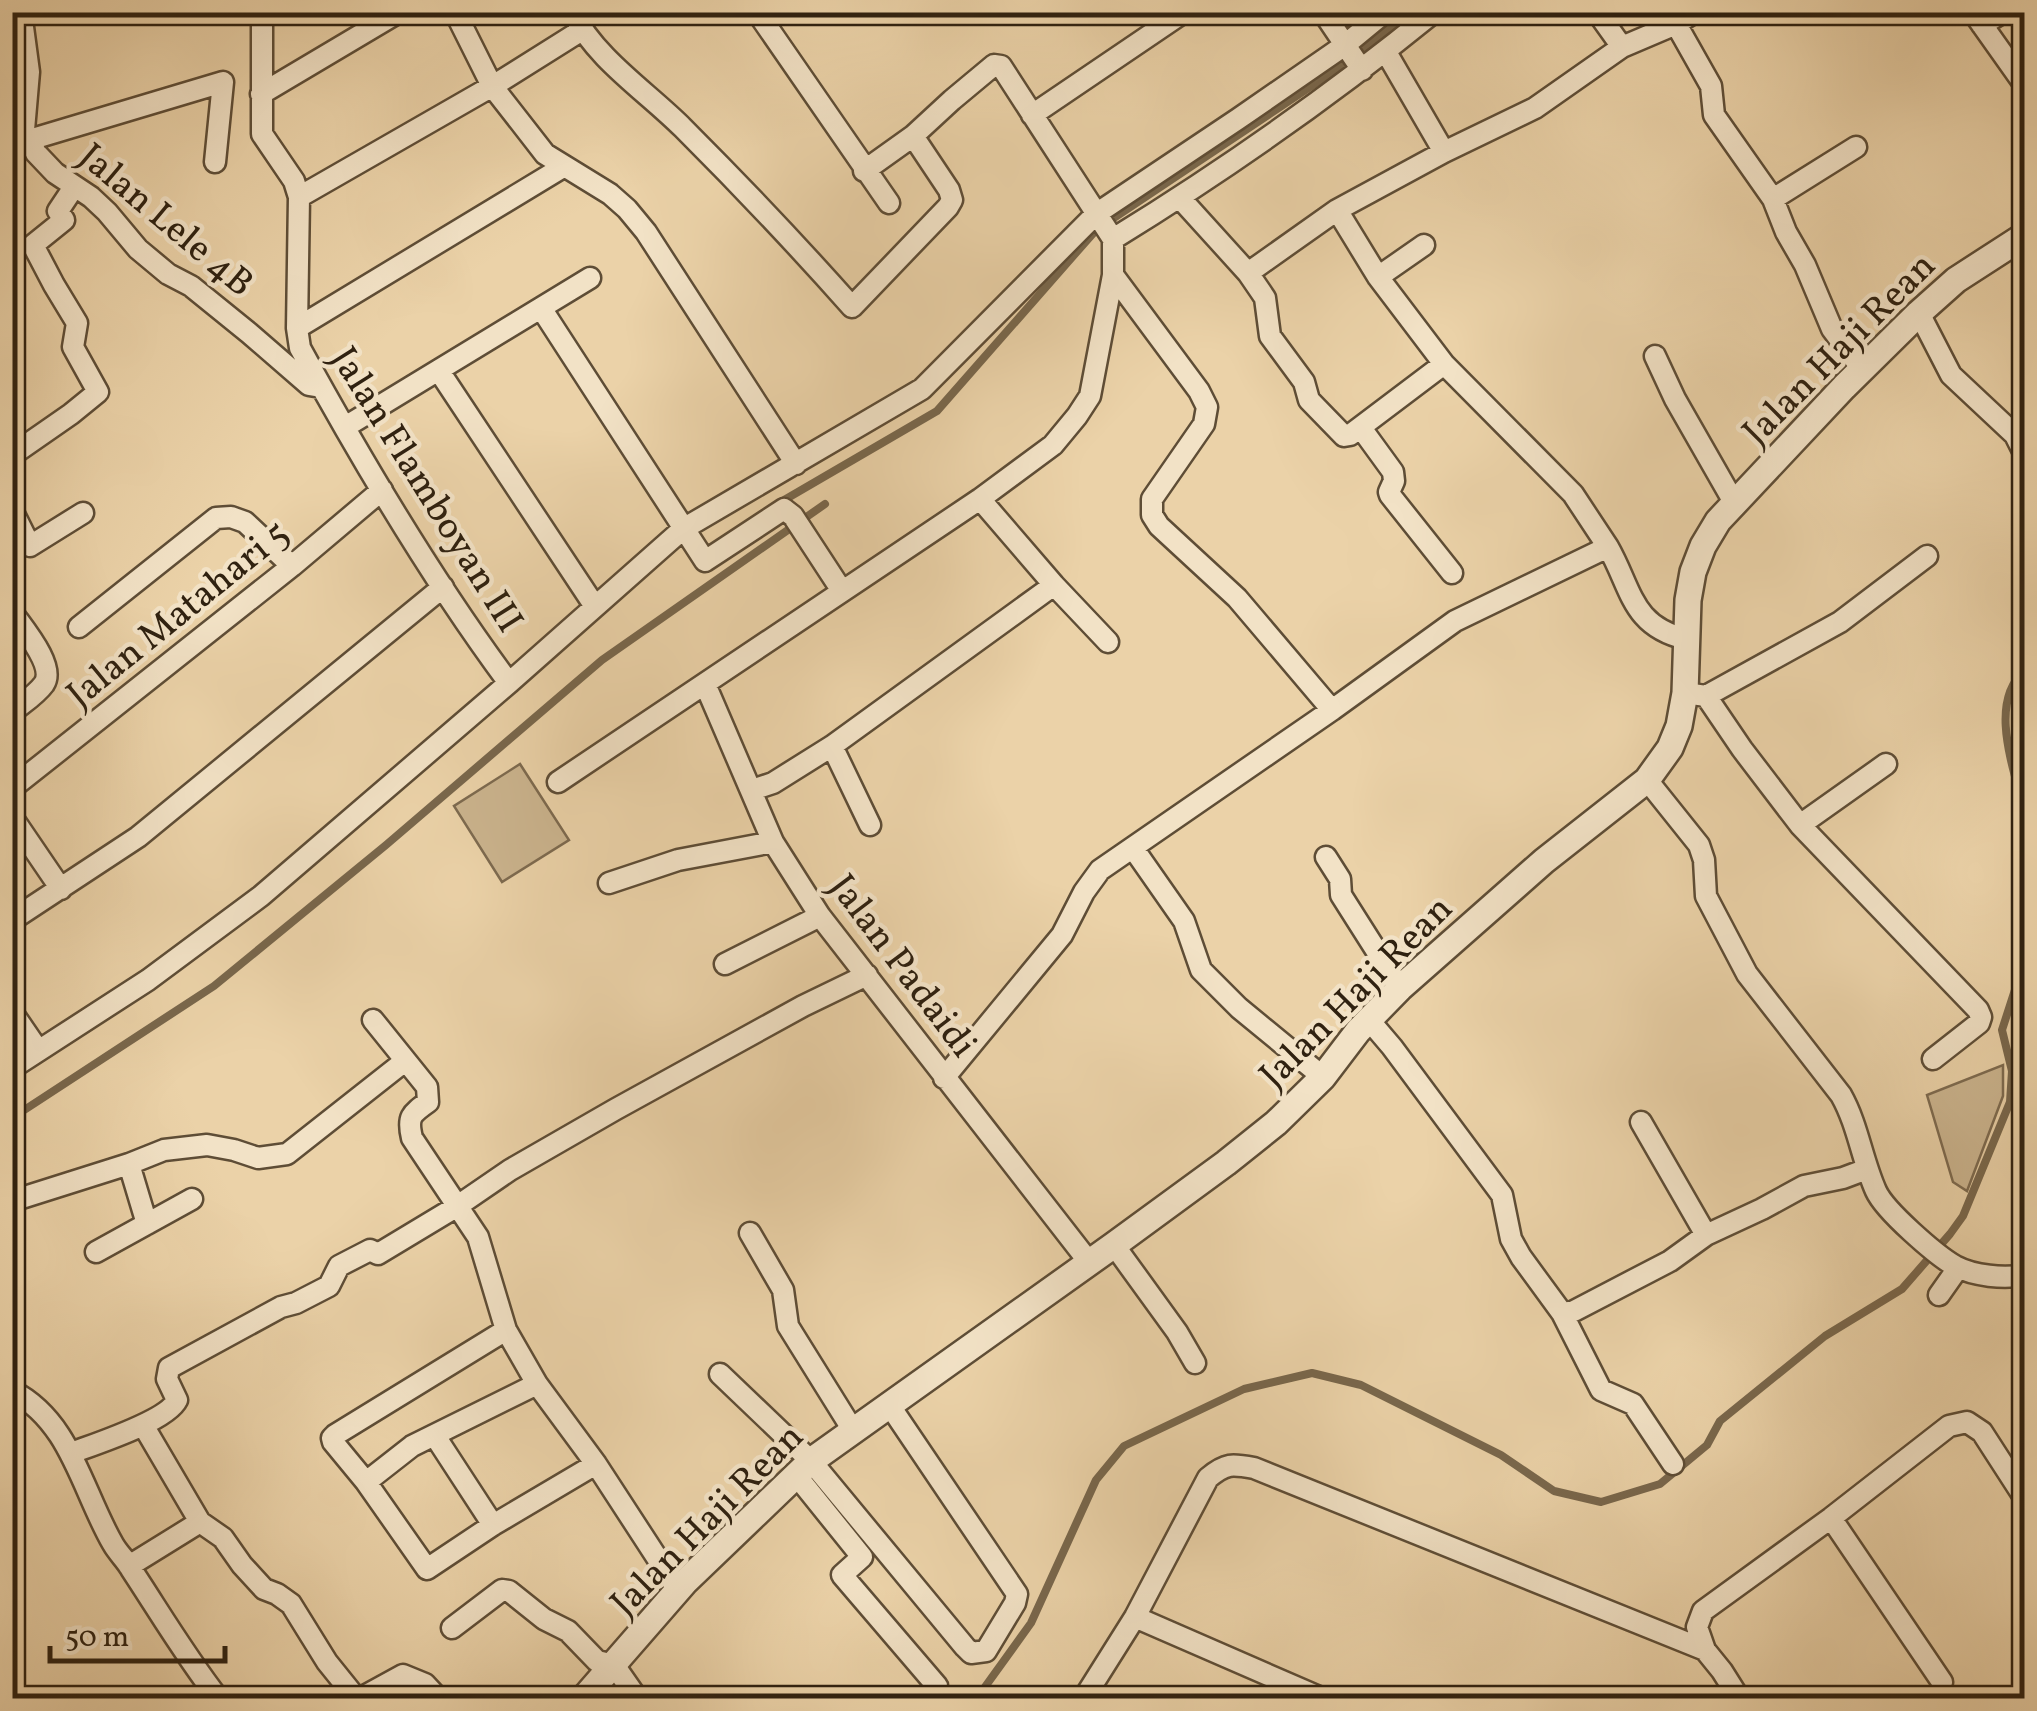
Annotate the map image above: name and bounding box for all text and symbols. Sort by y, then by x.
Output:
street label: Jalan Lele 4B [66,132,264,311]
street label: Jalan Haji Rean [1732,242,1949,459]
street label: Jalan Flamboyan III [316,338,534,644]
street label: Jalan Matahari 5 [57,509,302,722]
street label: Jalan Padaidi [815,864,988,1070]
street label: Jalan Haji Rean [1249,885,1466,1102]
street label: Jalan Haji Rean [600,1413,817,1630]
scale bar [50,1601,225,1663]
text: 50 m [65,1617,129,1659]

